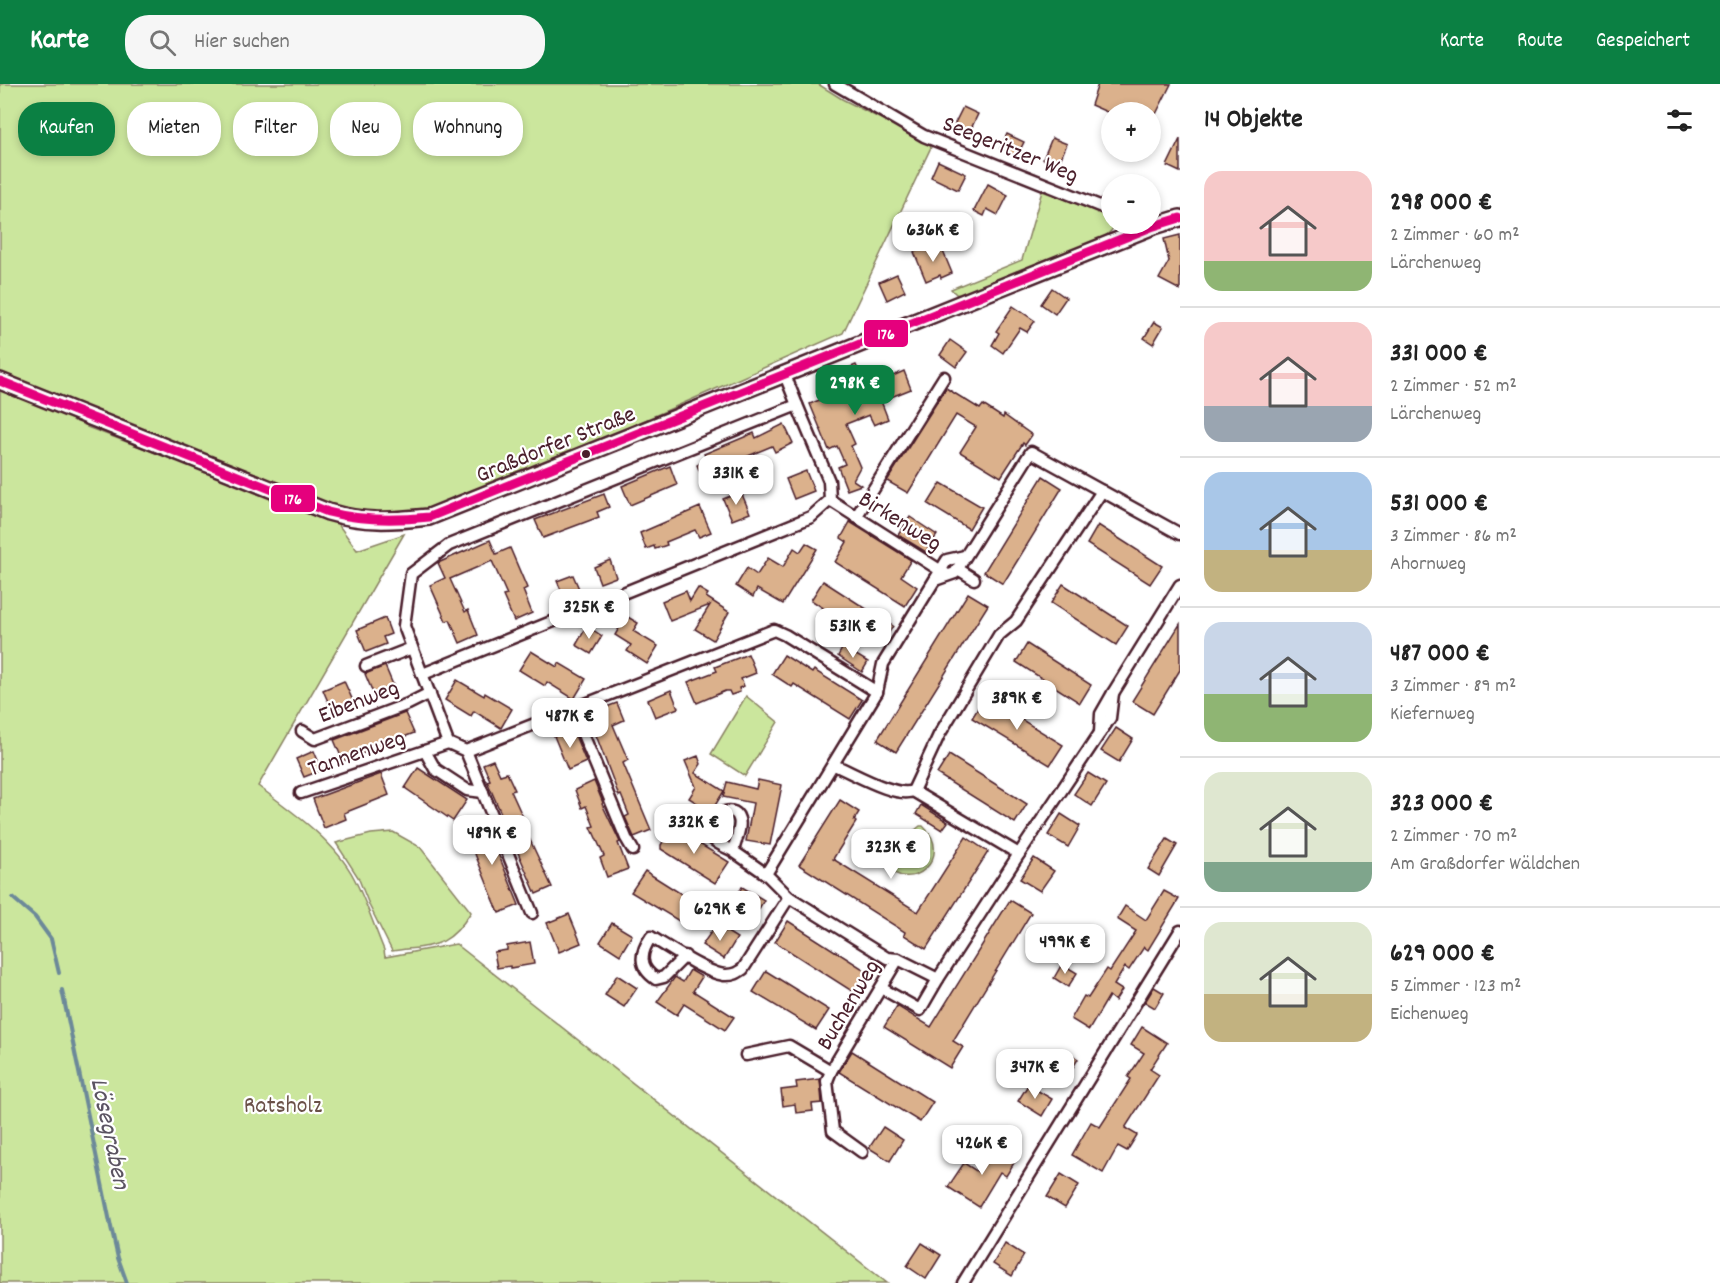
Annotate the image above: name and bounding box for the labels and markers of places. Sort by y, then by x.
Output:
pin: 636K € [884,212,982,263]
pin: 298K € [806,365,904,416]
unlabelled marker [580,448,592,460]
pin: 331K € [687,455,785,506]
pin: 325K € [540,589,638,640]
pin: 531K € [804,608,902,659]
pin: 389K € [968,680,1066,731]
pin: 487K € [521,698,619,749]
pin: 332K € [645,804,743,855]
pin: 489K € [443,815,541,866]
pin: 323K € [842,829,940,880]
pin: 629K € [671,891,769,942]
pin: 499K € [1016,924,1114,975]
pin: 347K € [986,1049,1084,1100]
pin: 426K € [933,1125,1031,1176]

